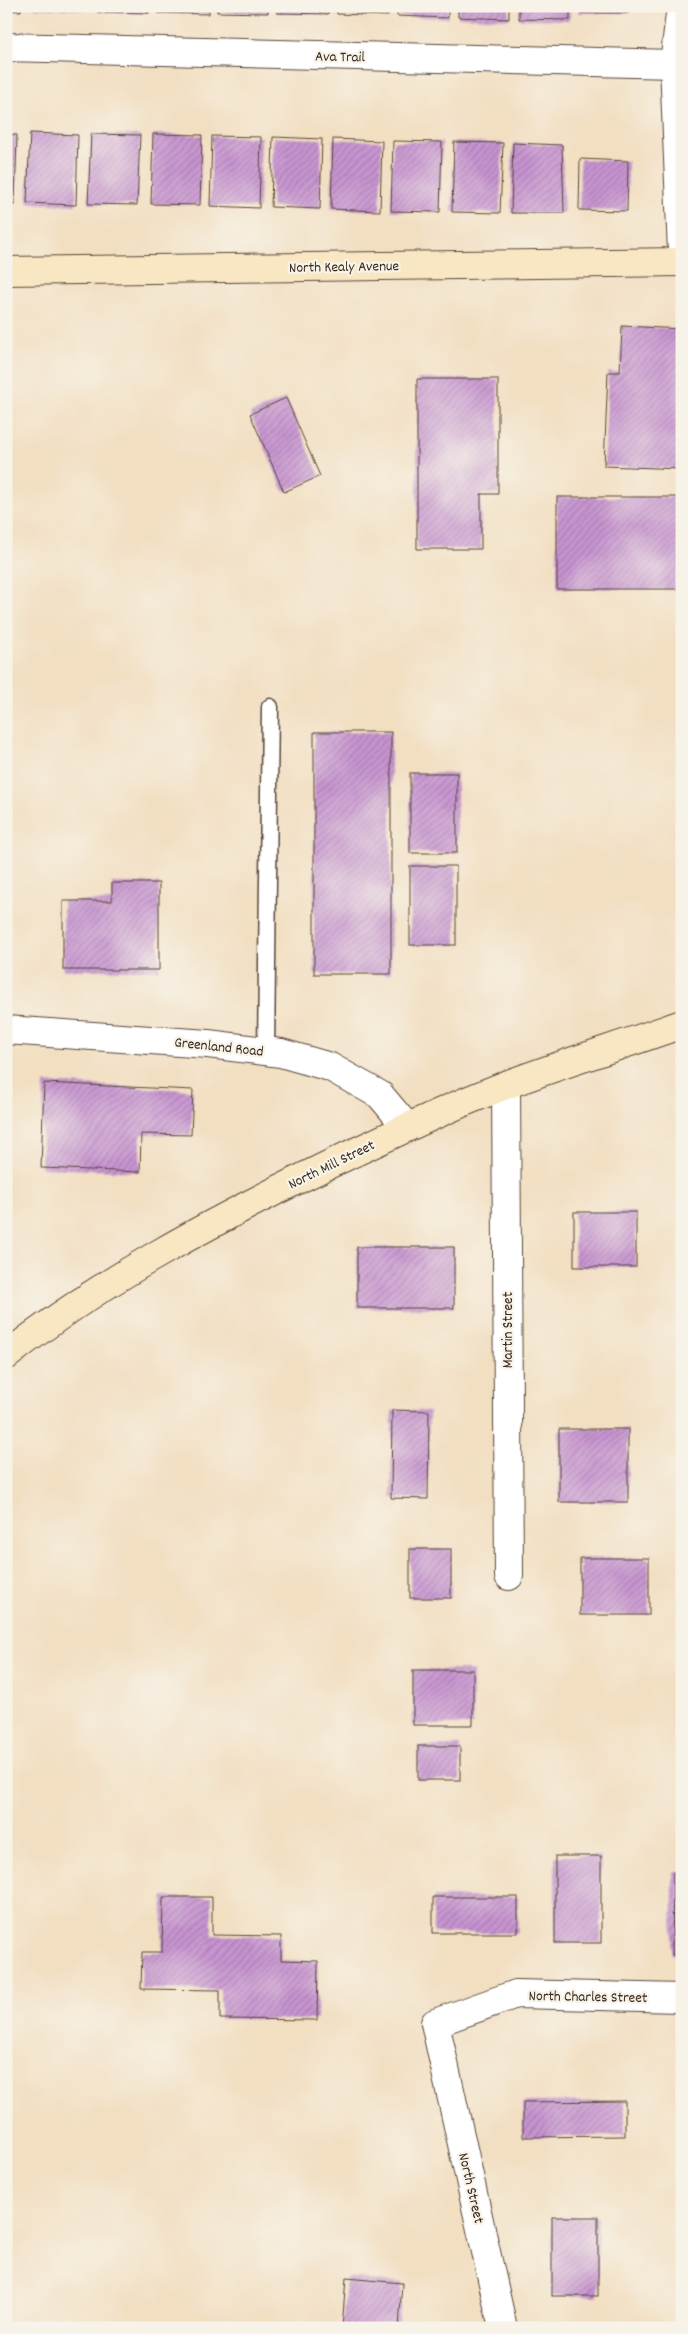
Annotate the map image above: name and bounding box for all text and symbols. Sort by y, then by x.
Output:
street label: Ava Trail [315,47,365,69]
street label: North Kealy Avenue [289,256,400,280]
street label: Greenland Road [173,1032,264,1064]
street label: North Mill Street [285,1135,379,1196]
street label: Martin Street [498,1291,520,1368]
street label: North Charles Street [528,1986,648,2010]
street label: North Street [451,2151,489,2226]

